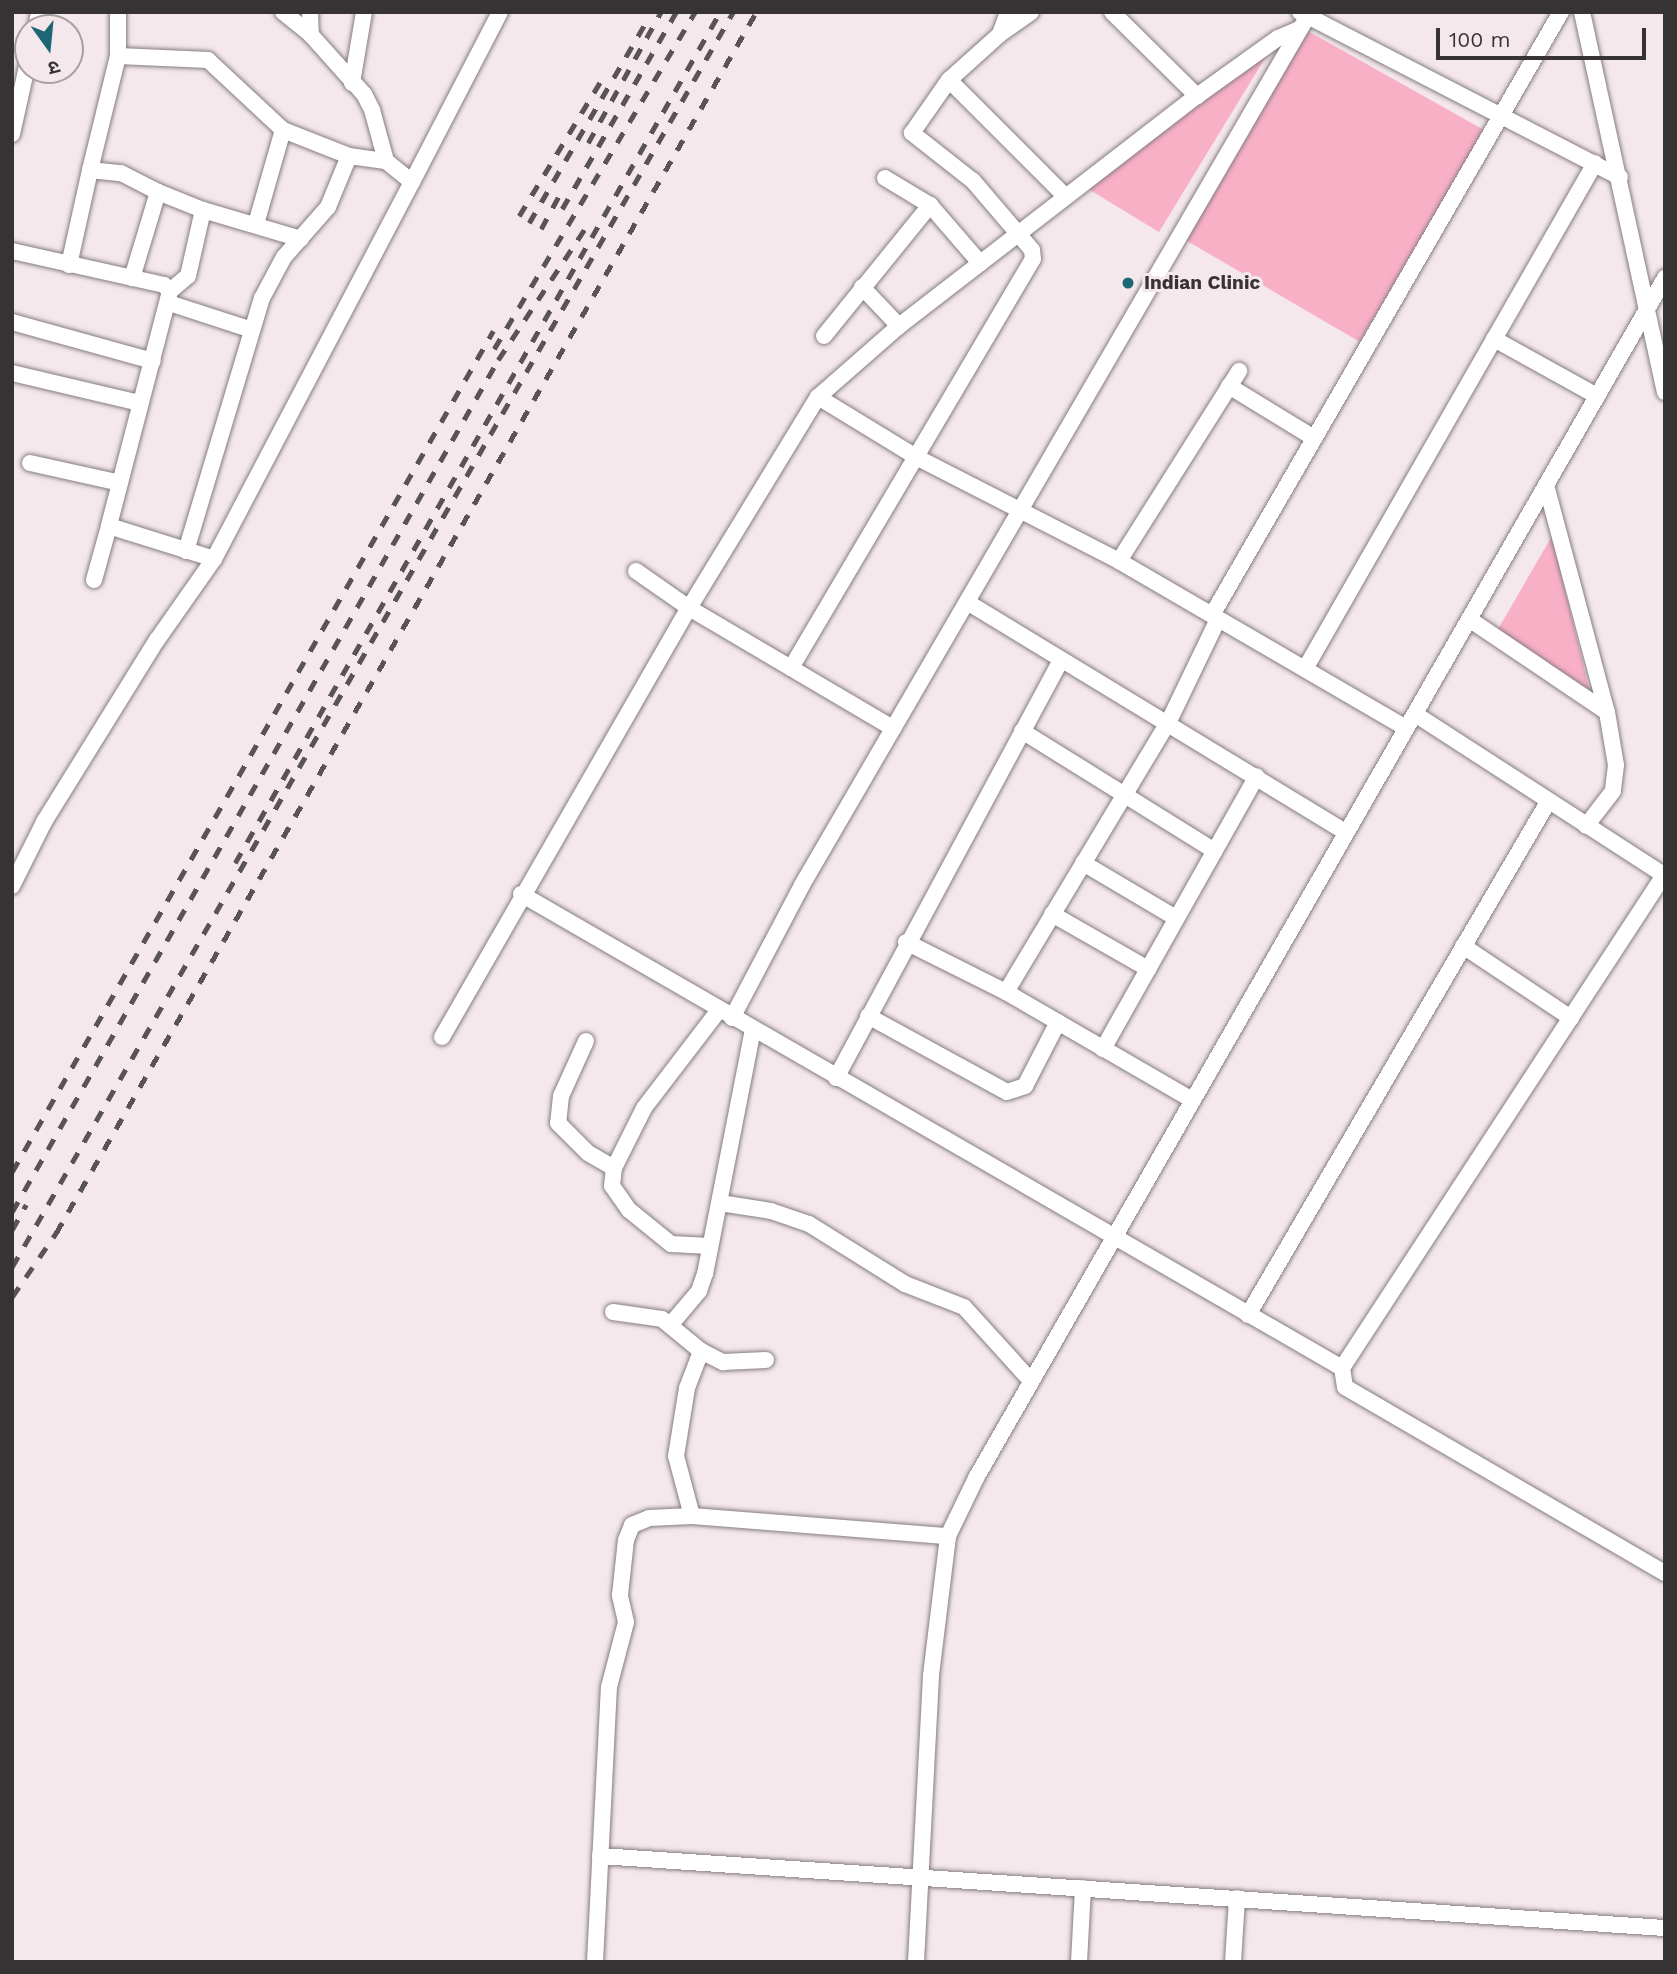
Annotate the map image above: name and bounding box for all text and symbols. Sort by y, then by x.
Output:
north arrow [14,14,84,84]
scale bar [1439,14,1649,58]
text: 100 m [1449,27,1511,52]
text: उ [46,55,62,80]
place label: Indian Clinic [1144,272,1260,294]
marker: Indian Clinic [1118,273,1138,293]

